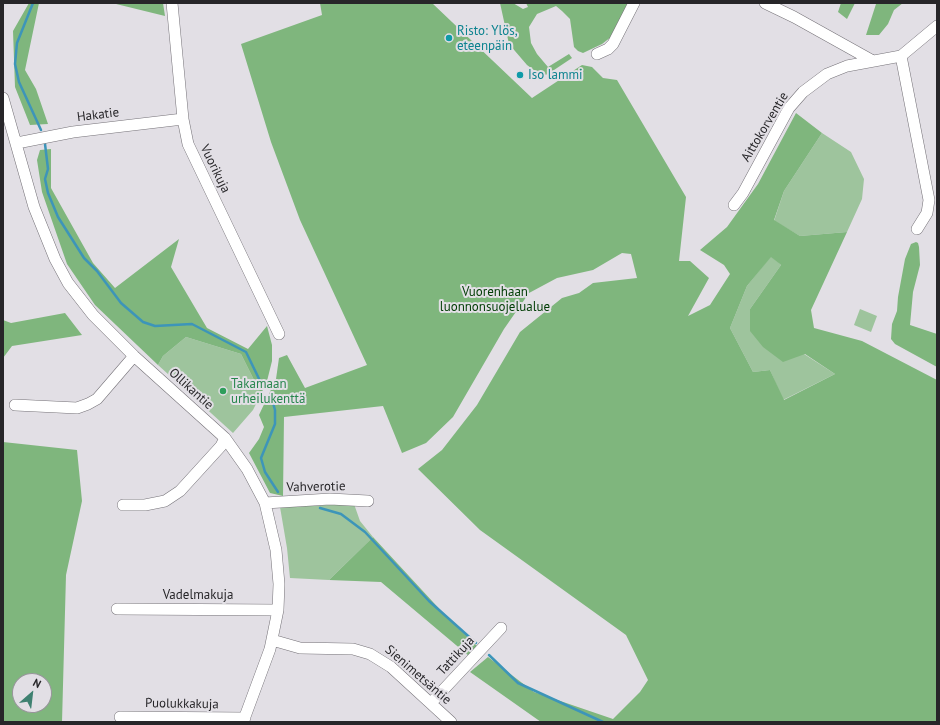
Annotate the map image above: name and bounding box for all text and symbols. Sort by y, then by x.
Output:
place label: Risto: Ylös, eteenpäin [457,23,518,54]
marker: Risto: Ylös, eteenpäin [444,33,454,43]
place label: Iso lammi [528,67,583,83]
marker: Iso lammi [515,70,525,80]
street label: Aittokorventie [738,89,792,165]
street label: Hakatie [76,105,120,125]
street label: Vuorikuja [197,142,233,196]
park label: Vuorenhaan luonnonsuojelualue [440,284,550,315]
street label: Ollikantie [166,365,216,413]
place label: Takamaan urheilukenttä [231,376,305,407]
marker: Takamaan urheilukenttä [218,386,228,396]
street label: Vahverotie [286,479,346,495]
street label: Vadelmakuja [163,587,233,603]
street label: Tattikuja [434,633,478,679]
street label: Sienimetsäntie [382,642,454,708]
north arrow [12,673,52,713]
text: N [31,675,44,691]
street label: Puolukkakuja [145,696,219,712]

